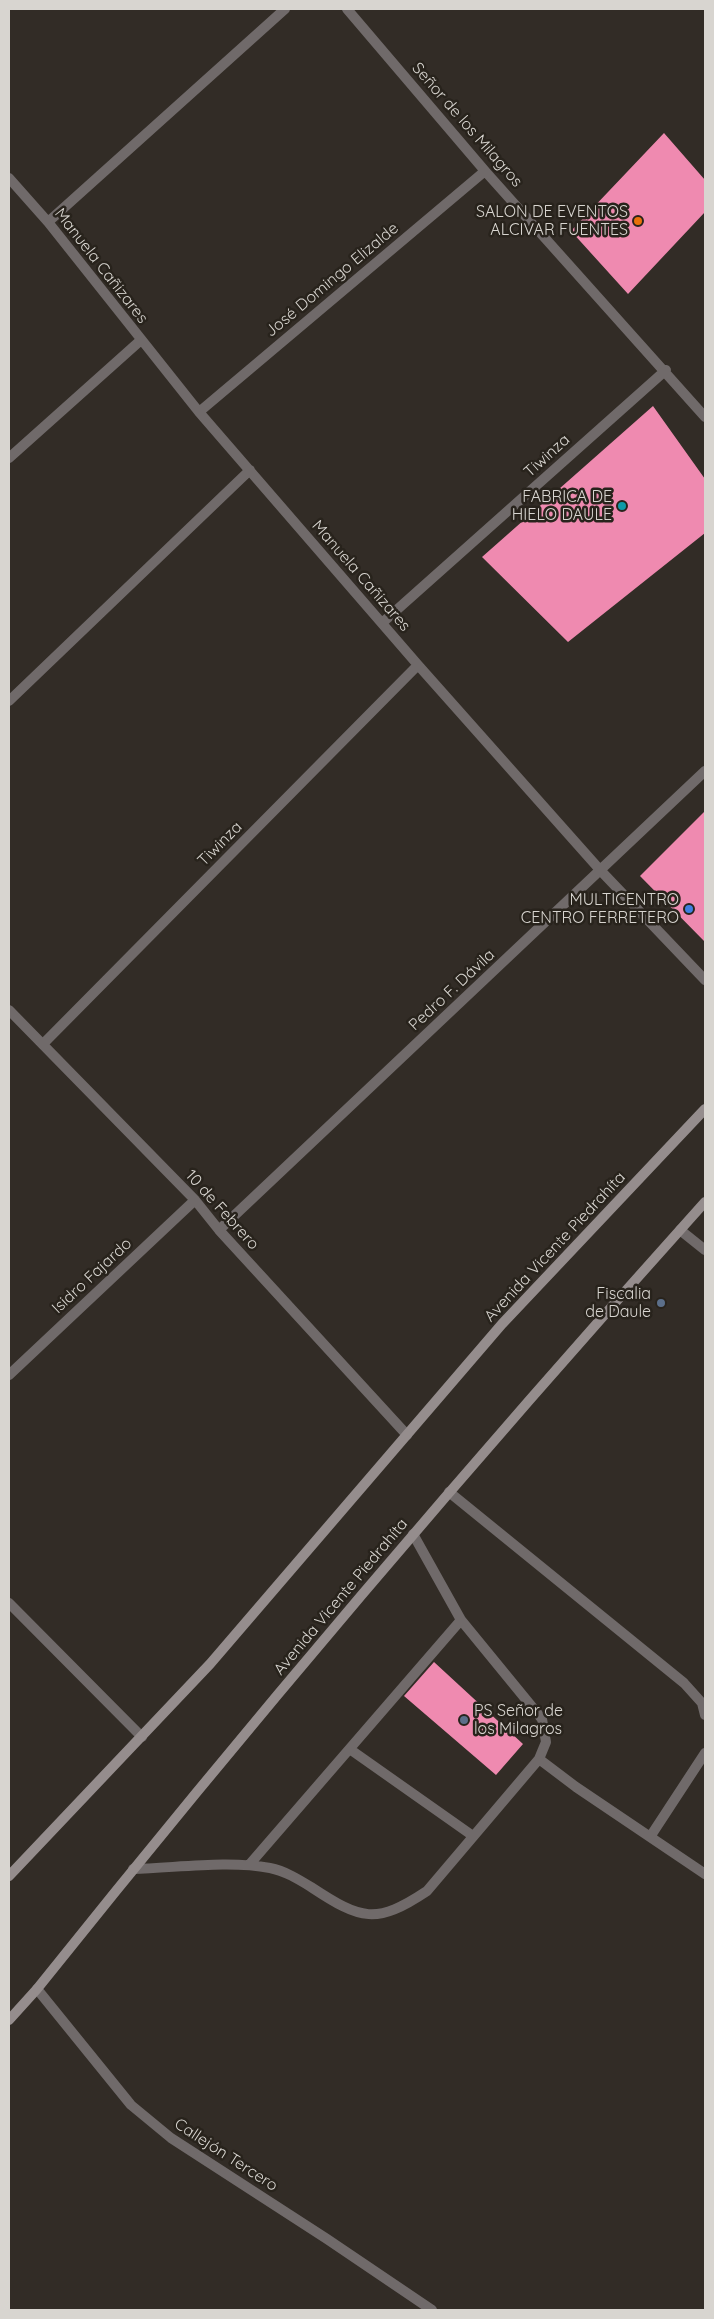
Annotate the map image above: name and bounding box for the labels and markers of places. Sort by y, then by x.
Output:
place label: SALON DE EVENTOS ALCIVAR FUENTES [476,202,628,240]
marker: SALON DE EVENTOS ALCIVAR FUENTES [632,215,644,227]
place label: FABRICA DE HIELO DAULE [512,487,612,525]
marker: FABRICA DE HIELO DAULE [616,500,628,512]
place label: MULTICENTRO CENTRO FERRETERO [521,890,679,928]
marker: MULTICENTRO CENTRO FERRETERO [683,903,695,915]
place label: Fiscalia de Daule [585,1284,651,1322]
marker: Fiscalia de Daule [655,1297,667,1309]
place label: PS Señor de los Milagros [474,1701,563,1739]
marker: PS Señor de los Milagros [458,1714,470,1726]

